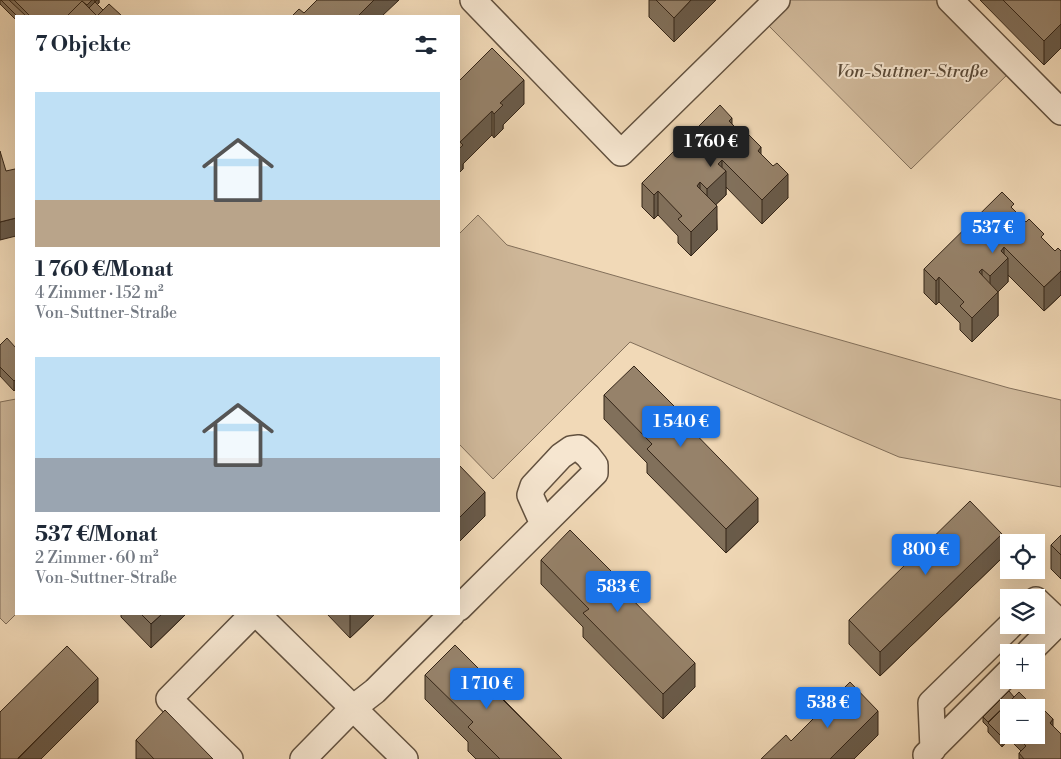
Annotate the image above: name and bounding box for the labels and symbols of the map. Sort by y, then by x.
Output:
park label: Von-Suttner-Straße [836,60,988,83]
pin: 1 760 € [665,126,757,168]
pin: 537 € [958,212,1028,254]
pin: 1 540 € [635,406,727,448]
pin: 800 € [891,534,961,576]
pin: 583 € [583,570,653,613]
pin: 1 710 € [441,668,533,710]
pin: 538 € [793,686,863,729]

